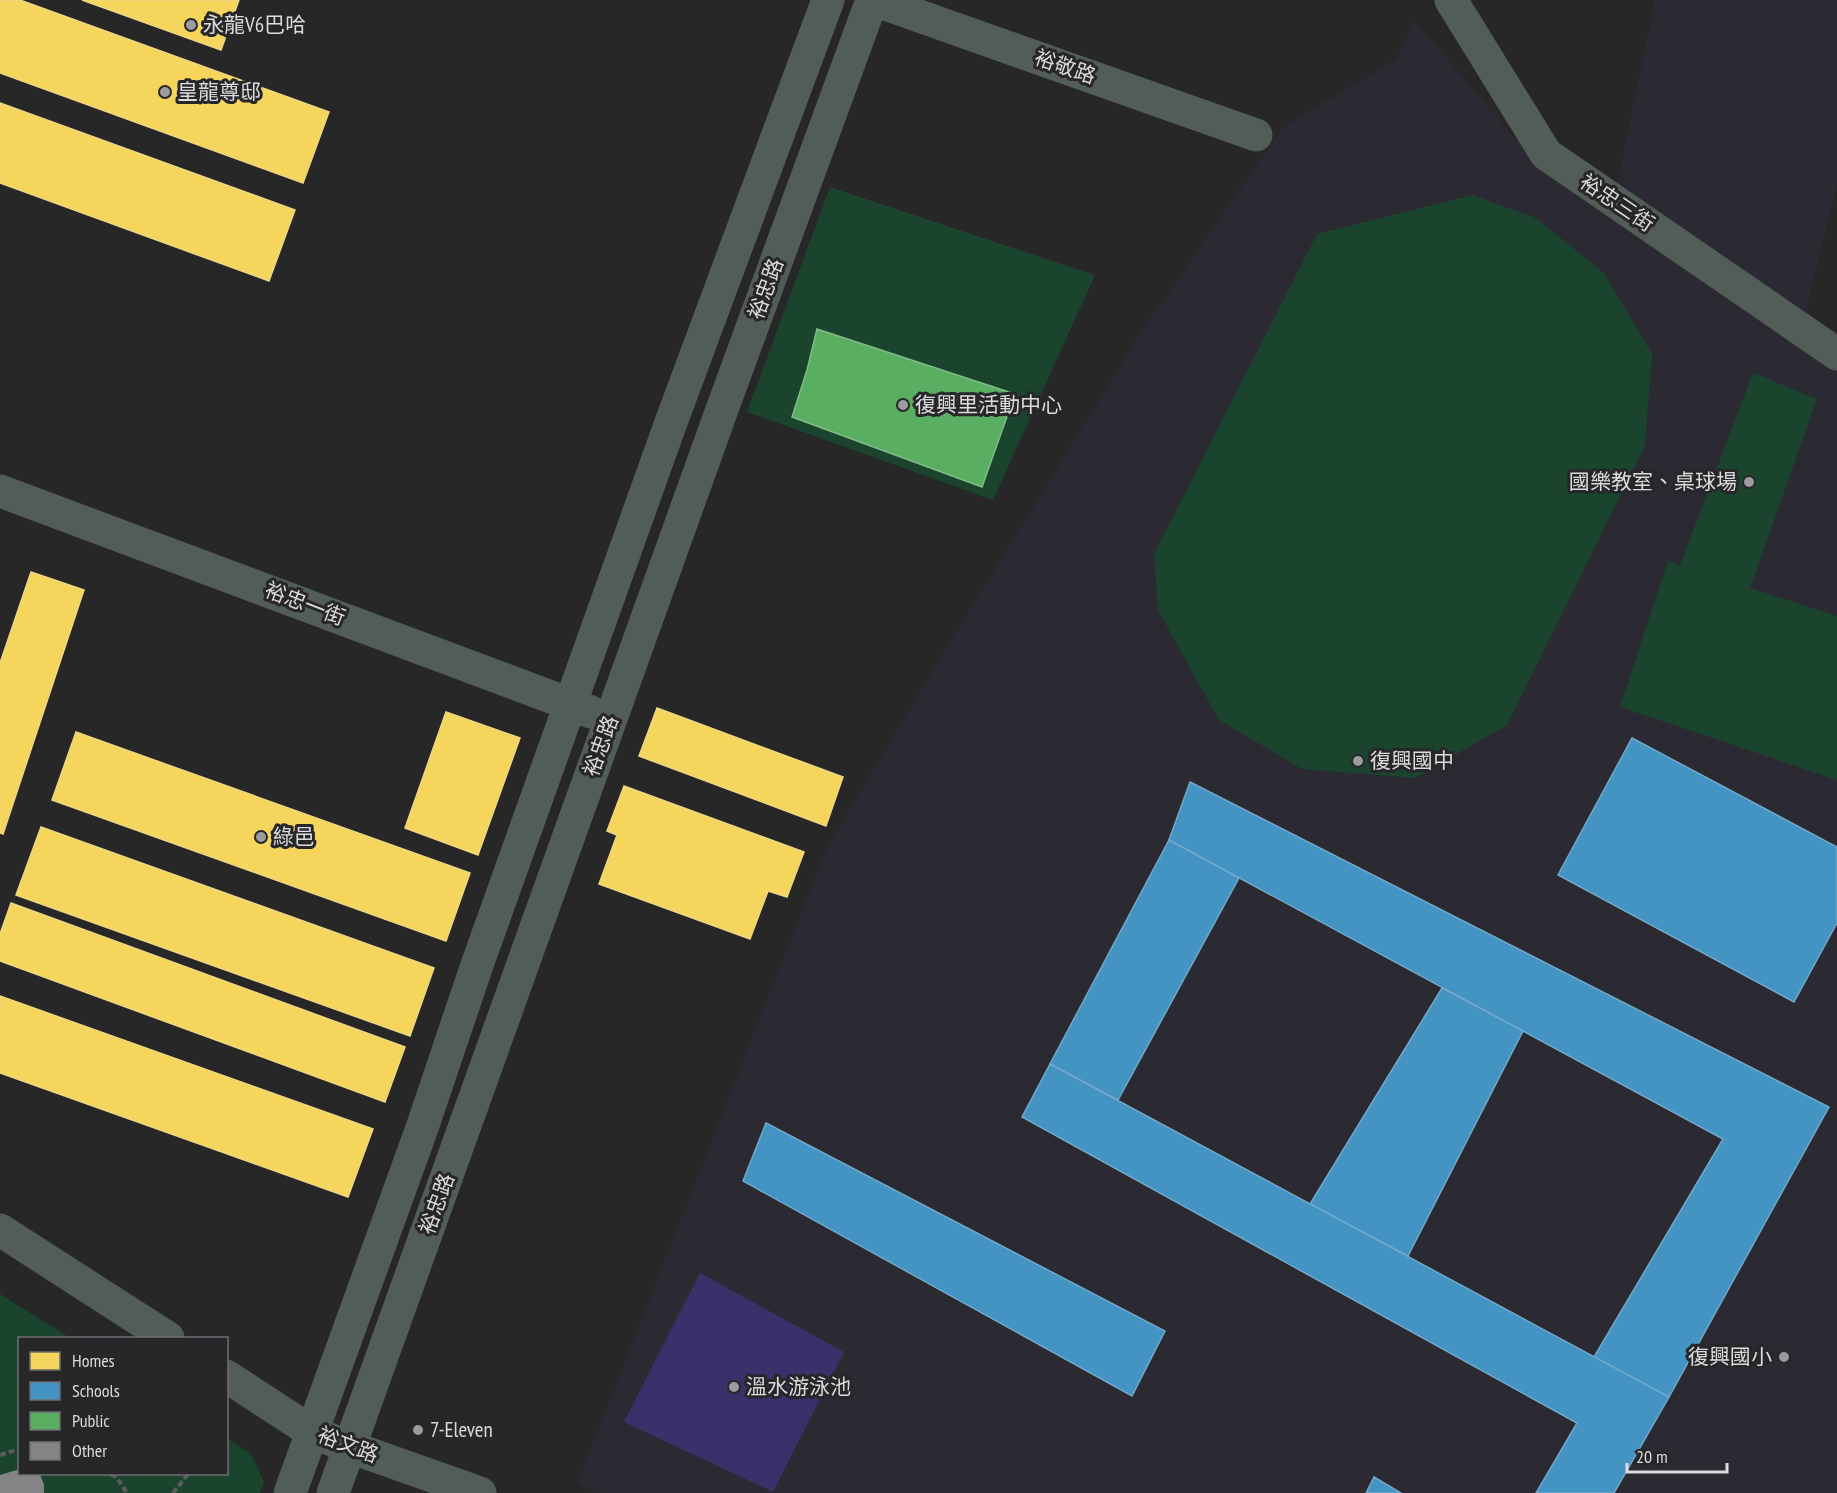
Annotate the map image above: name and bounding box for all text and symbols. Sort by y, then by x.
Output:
place label: 永龍V6巴哈 [203,11,306,38]
marker: 永龍V6巴哈 [184,18,198,32]
street label: 裕敬路 [1031,44,1099,90]
place label: 皇龍尊邸 [177,78,261,105]
marker: 皇龍尊邸 [158,85,172,99]
street label: 裕忠三街 [1575,168,1660,237]
street label: 裕忠路 [742,255,789,323]
place label: 復興里活動中心 [915,391,1062,418]
marker: 復興里活動中心 [896,398,910,412]
place label: 國樂教室、桌球場 [1569,468,1737,495]
marker: 國樂教室、桌球場 [1742,475,1756,489]
street label: 裕忠一街 [261,576,349,631]
street label: 裕忠路 [577,712,624,780]
place label: 復興國中 [1370,747,1454,774]
marker: 復興國中 [1351,754,1365,768]
place label: 綠邑 [273,823,315,850]
marker: 綠邑 [254,830,268,844]
street label: 裕忠路 [413,1170,460,1238]
legend [18,1337,228,1475]
place label: 復興國小 [1688,1343,1772,1370]
text: Homes [72,1349,115,1372]
marker: 復興國小 [1777,1350,1791,1364]
place label: 溫水游泳池 [746,1373,851,1400]
text: Schools [72,1379,120,1402]
marker: 溫水游泳池 [727,1380,741,1394]
text: Public [72,1409,110,1432]
place label: 7-Eleven [430,1416,493,1443]
street label: 裕文路 [314,1421,382,1468]
marker: 7-Eleven [411,1423,425,1437]
scale bar [1627,1436,1728,1474]
text: Other [72,1439,107,1462]
text: 20 m [1636,1445,1668,1468]

